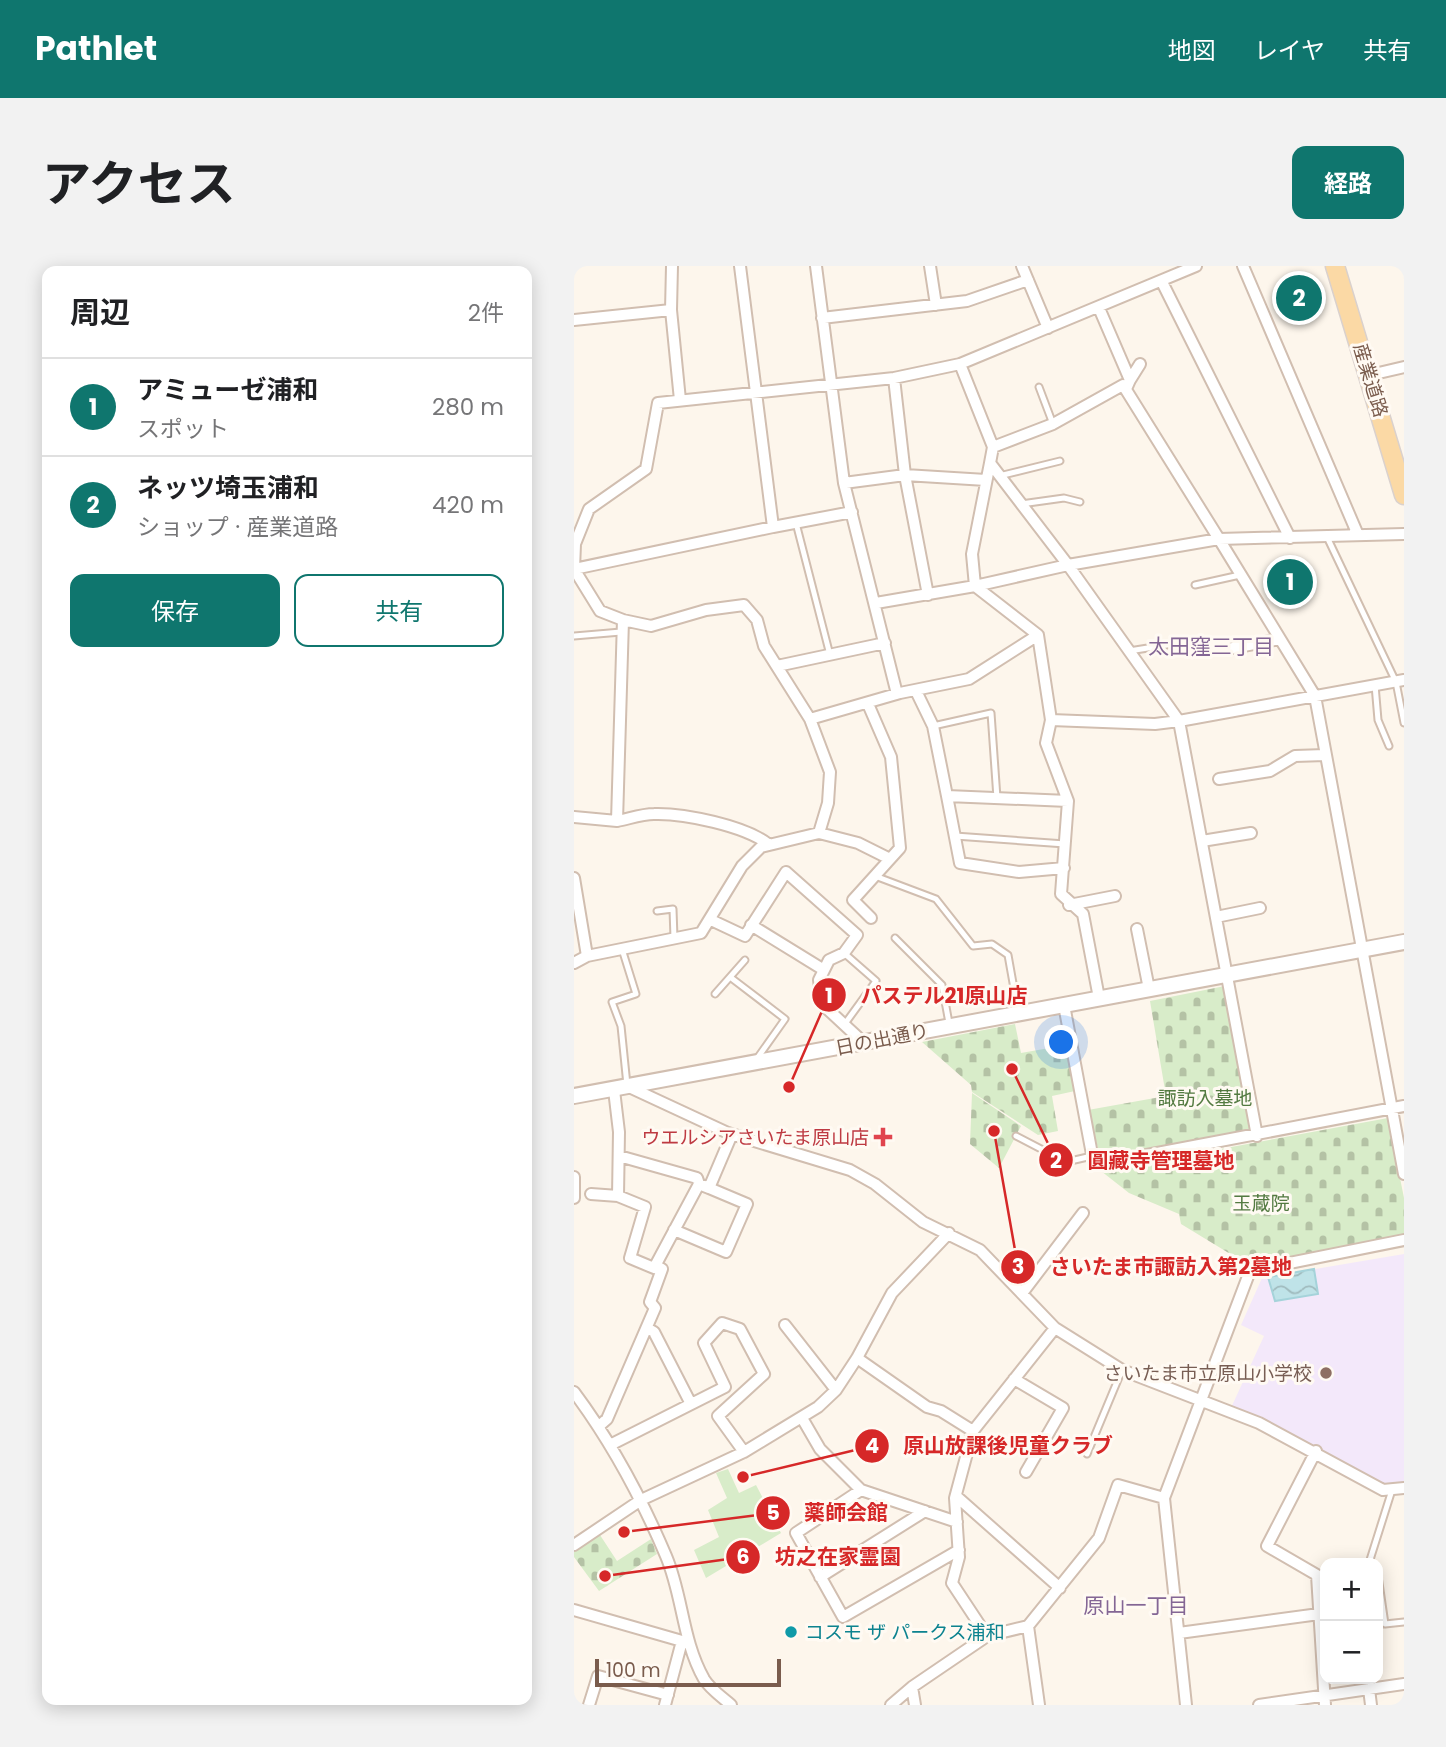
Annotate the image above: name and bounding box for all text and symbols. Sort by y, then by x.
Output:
text: Pathlet [35,25,157,72]
text: 地図 [1168,34,1216,67]
text: レイヤ [1254,34,1325,67]
text: 共有 [1363,34,1411,67]
button: 経路 [1292,146,1404,219]
text: アクセス [42,150,236,218]
pin: 2 [1276,272,1322,324]
text: 周辺 [70,291,130,334]
text: 2件 [468,297,504,329]
street label: 産業道路 [1346,340,1395,420]
text: アミューゼ浦和 [137,372,318,408]
text: 1 [89,391,97,423]
text: 280 m [432,391,504,423]
text: スポット [137,413,229,445]
text: ネッツ埼玉浦和 [137,470,319,506]
text: 2 [86,489,100,521]
text: 420 m [432,489,504,521]
text: ショップ · 産業道路 [137,511,338,543]
pin: 1 [1267,556,1313,608]
button: 保存 [70,574,280,647]
button: 共有 [294,574,504,647]
district label: 太田窪三丁目 [1148,632,1274,661]
callout: パステル21原山店 [812,974,1042,1016]
text: 1 [825,981,833,1010]
text: パステル21原山店 [861,981,1027,1010]
street label: 日の出通り [833,1017,931,1062]
your location [1044,1025,1078,1059]
park label: 諏訪入墓地 [1157,1085,1253,1112]
place label: ウエルシアさいたま原山店 [642,1124,869,1151]
marker: ウエルシアさいたま原山店 [875,1129,891,1145]
callout: 圓藏寺管理墓地 [1038,1139,1248,1181]
text: 2 [1050,1146,1062,1175]
text: 圓藏寺管理墓地 [1088,1146,1235,1175]
park label: 玉蔵院 [1232,1190,1290,1217]
callout: さいたま市諏訪入第2墓地 [1000,1246,1306,1288]
text: 3 [1012,1252,1024,1281]
text: さいたま市諏訪入第2墓地 [1050,1252,1292,1281]
place label: さいたま市立原山小学校 [1104,1360,1312,1387]
marker: さいたま市立原山小学校 [1318,1365,1334,1381]
callout: 原山放課後児童クラブ [854,1425,1127,1467]
text: 4 [865,1431,879,1460]
text: 原山放課後児童クラブ [903,1431,1113,1460]
callout: 薬師会館 [755,1492,902,1534]
text: 5 [766,1498,780,1527]
text: 薬師会館 [804,1498,888,1527]
callout: 坊之在家霊園 [726,1536,915,1578]
text: 6 [736,1542,750,1571]
text: 坊之在家霊園 [775,1542,901,1571]
map controls [1320,1558,1383,1684]
button: + [1320,1558,1383,1621]
district label: 原山一丁目 [1084,1591,1189,1620]
place label: コスモ ザ パークス浦和 [805,1619,1005,1646]
button: − [1320,1621,1383,1684]
marker: コスモ ザ パークス浦和 [783,1624,799,1640]
scale bar [595,1656,780,1688]
text: 100 m [606,1657,661,1684]

